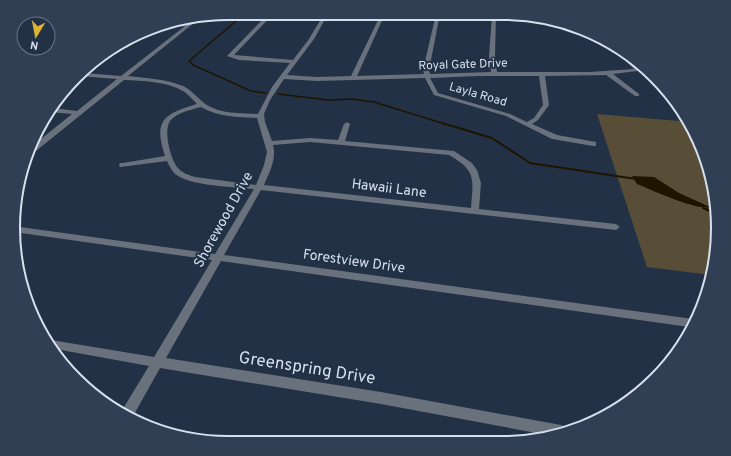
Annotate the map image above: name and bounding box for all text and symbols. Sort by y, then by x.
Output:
north arrow [16,16,56,56]
text: N [29,37,40,52]
street label: Royal Gate Drive [418,55,508,75]
street label: Layla Road [447,79,509,111]
street label: Shorewood Drive [191,169,257,271]
street label: Hawaii Lane [351,176,427,202]
street label: Forestview Drive [302,246,406,278]
street label: Greenspring Drive [237,347,377,391]

